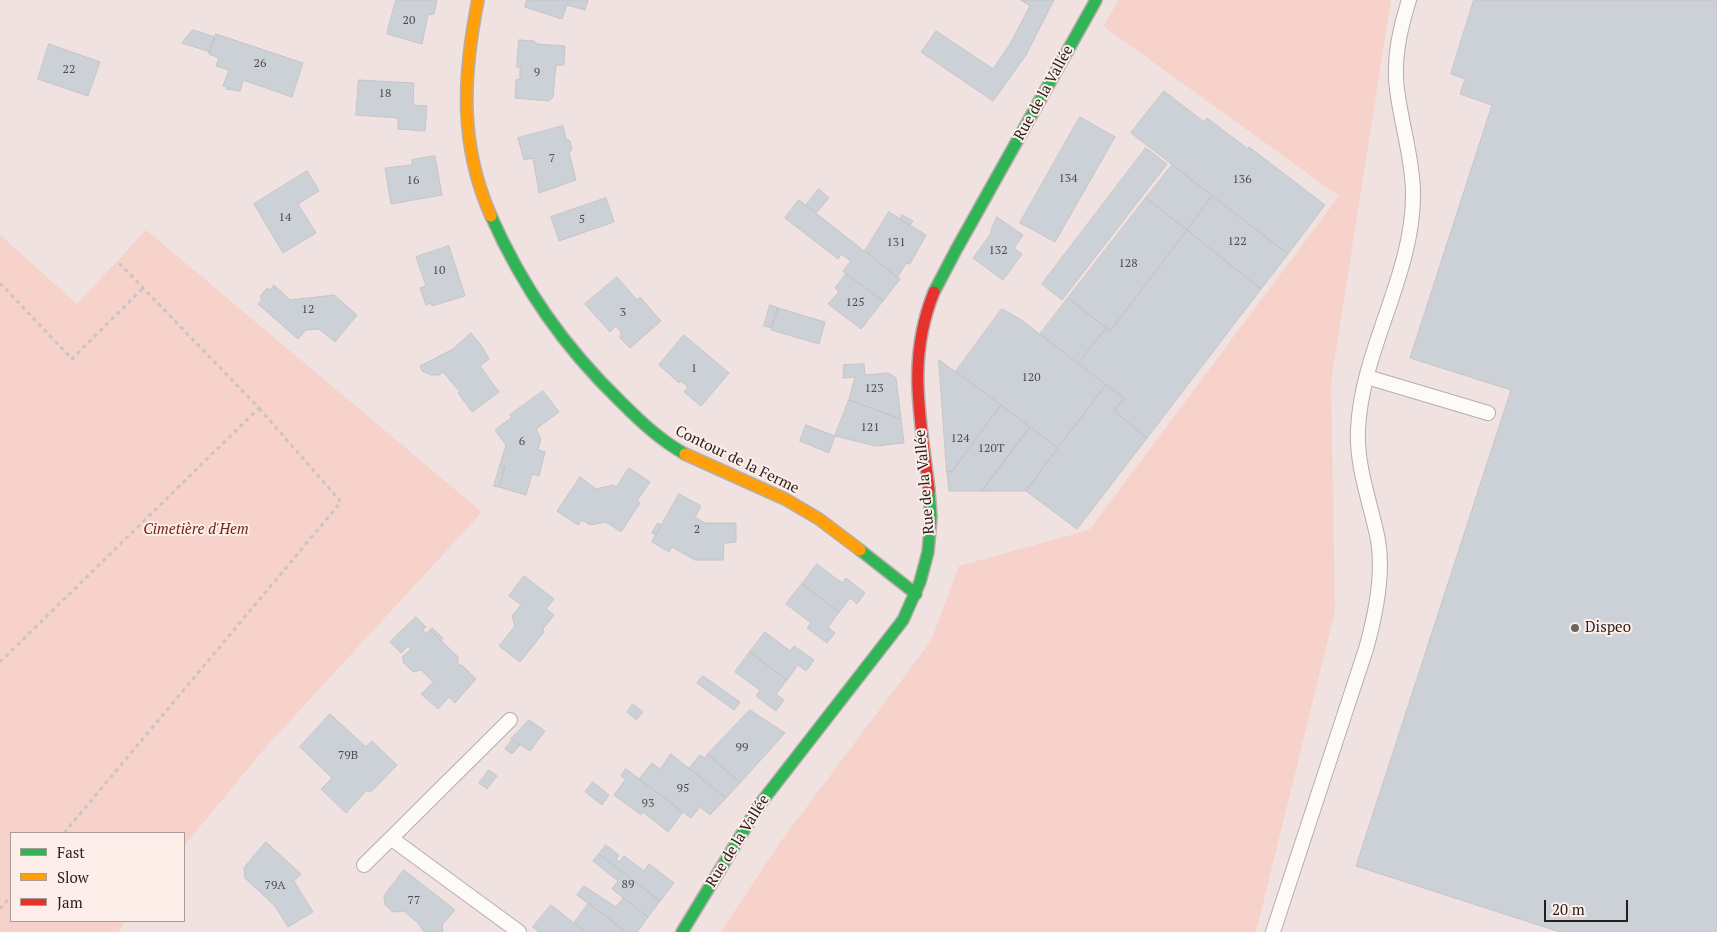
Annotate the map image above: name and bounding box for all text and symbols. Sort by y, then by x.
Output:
house number: 20 [403,14,415,28]
street label: Rue de la Vallée [1011,43,1077,143]
house number: 26 [254,57,266,71]
house number: 22 [63,63,75,77]
house number: 9 [534,66,540,80]
house number: 18 [379,87,391,101]
house number: 7 [549,152,555,166]
house number: 134 [1058,172,1078,186]
house number: 136 [1232,173,1252,187]
house number: 16 [407,174,419,188]
house number: 14 [279,211,291,225]
house number: 5 [579,213,585,227]
house number: 122 [1227,235,1247,249]
house number: 131 [886,236,906,250]
house number: 132 [988,244,1008,258]
house number: 128 [1118,257,1138,271]
house number: 10 [433,264,445,278]
house number: 125 [845,296,865,310]
house number: 12 [302,303,314,317]
house number: 3 [620,306,626,320]
house number: 1 [691,362,697,376]
house number: 120 [1021,371,1041,385]
house number: 123 [864,382,884,396]
house number: 121 [860,421,880,435]
street label: Contour de la Ferme [672,422,802,498]
street label: Rue de la Vallée [911,429,939,535]
house number: 124 [950,432,970,446]
house number: 6 [519,435,525,449]
house number: 120T [978,442,1004,456]
park label: Cimetière d'Hem [143,521,249,539]
house number: 2 [694,523,700,537]
place label: Dispeo [1585,619,1631,637]
marker: Dispeo [1569,622,1581,634]
house number: 99 [736,741,748,755]
house number: 79B [338,749,358,763]
house number: 95 [677,782,689,796]
street label: Rue de la Vallée [702,792,774,890]
house number: 93 [642,797,654,811]
legend [10,832,185,922]
text: Fast [57,842,85,862]
text: Slow [57,867,89,887]
house number: 89 [622,878,634,892]
house number: 79A [265,879,285,893]
scale bar [1547,890,1631,922]
text: Jam [57,892,83,912]
house number: 77 [408,894,420,908]
text: 20 m [1552,899,1585,919]

